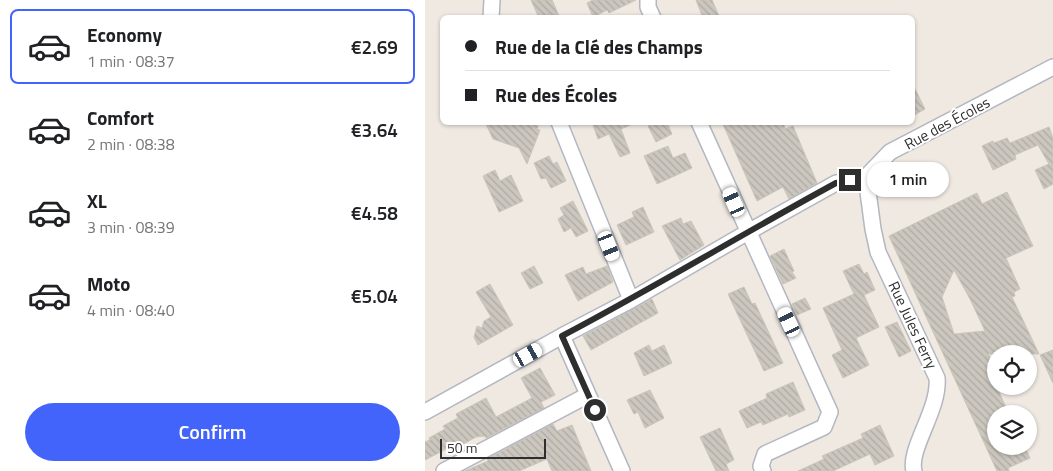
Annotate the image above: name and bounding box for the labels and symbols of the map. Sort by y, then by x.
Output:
street label: Rue des Écoles [900,91,994,155]
callout: 1 min [867,162,950,198]
route end [839,169,861,191]
car [721,185,746,219]
car [596,229,621,263]
street label: Rue Jules Ferry [883,277,943,373]
car [775,305,802,339]
car [511,341,544,369]
route start [584,399,606,421]
scale bar [440,436,546,459]

